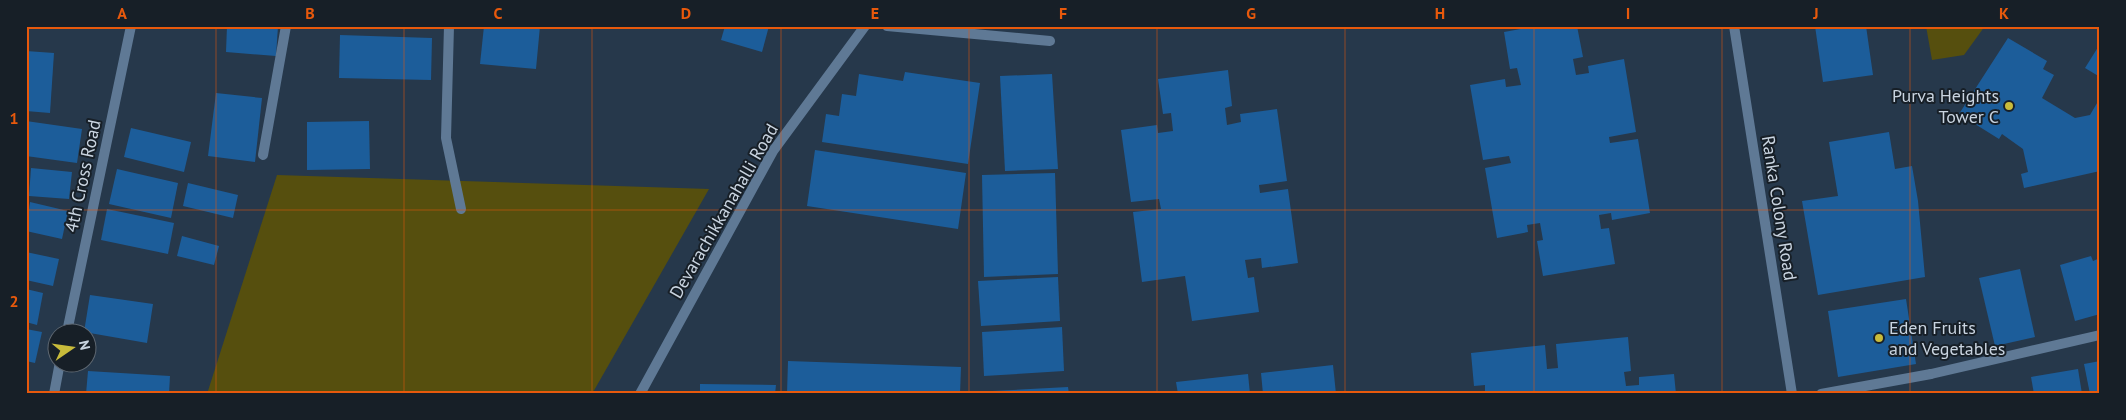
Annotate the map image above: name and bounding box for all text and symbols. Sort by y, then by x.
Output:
text: A [117,3,127,23]
text: B [305,3,315,23]
text: C [494,3,503,23]
text: D [681,3,691,23]
text: E [871,3,879,23]
text: F [1059,3,1067,23]
text: G [1246,3,1256,23]
text: H [1435,3,1445,23]
text: I [1626,3,1630,23]
text: J [1812,3,1819,23]
text: K [1999,3,2009,23]
place label: Purva Heights Tower C [1892,84,1999,128]
marker: Purva Heights Tower C [2003,100,2015,112]
text: 1 [9,108,19,128]
street label: 4th Cross Road [59,118,106,234]
street label: Devarachikkanahalli Road [664,119,783,302]
street label: Ranka Colony Road [1757,134,1802,282]
text: 2 [9,291,19,311]
place label: Eden Fruits and Vegetables [1889,316,2005,360]
north arrow [48,322,98,372]
marker: Eden Fruits and Vegetables [1873,332,1885,344]
text: N [75,339,94,352]

